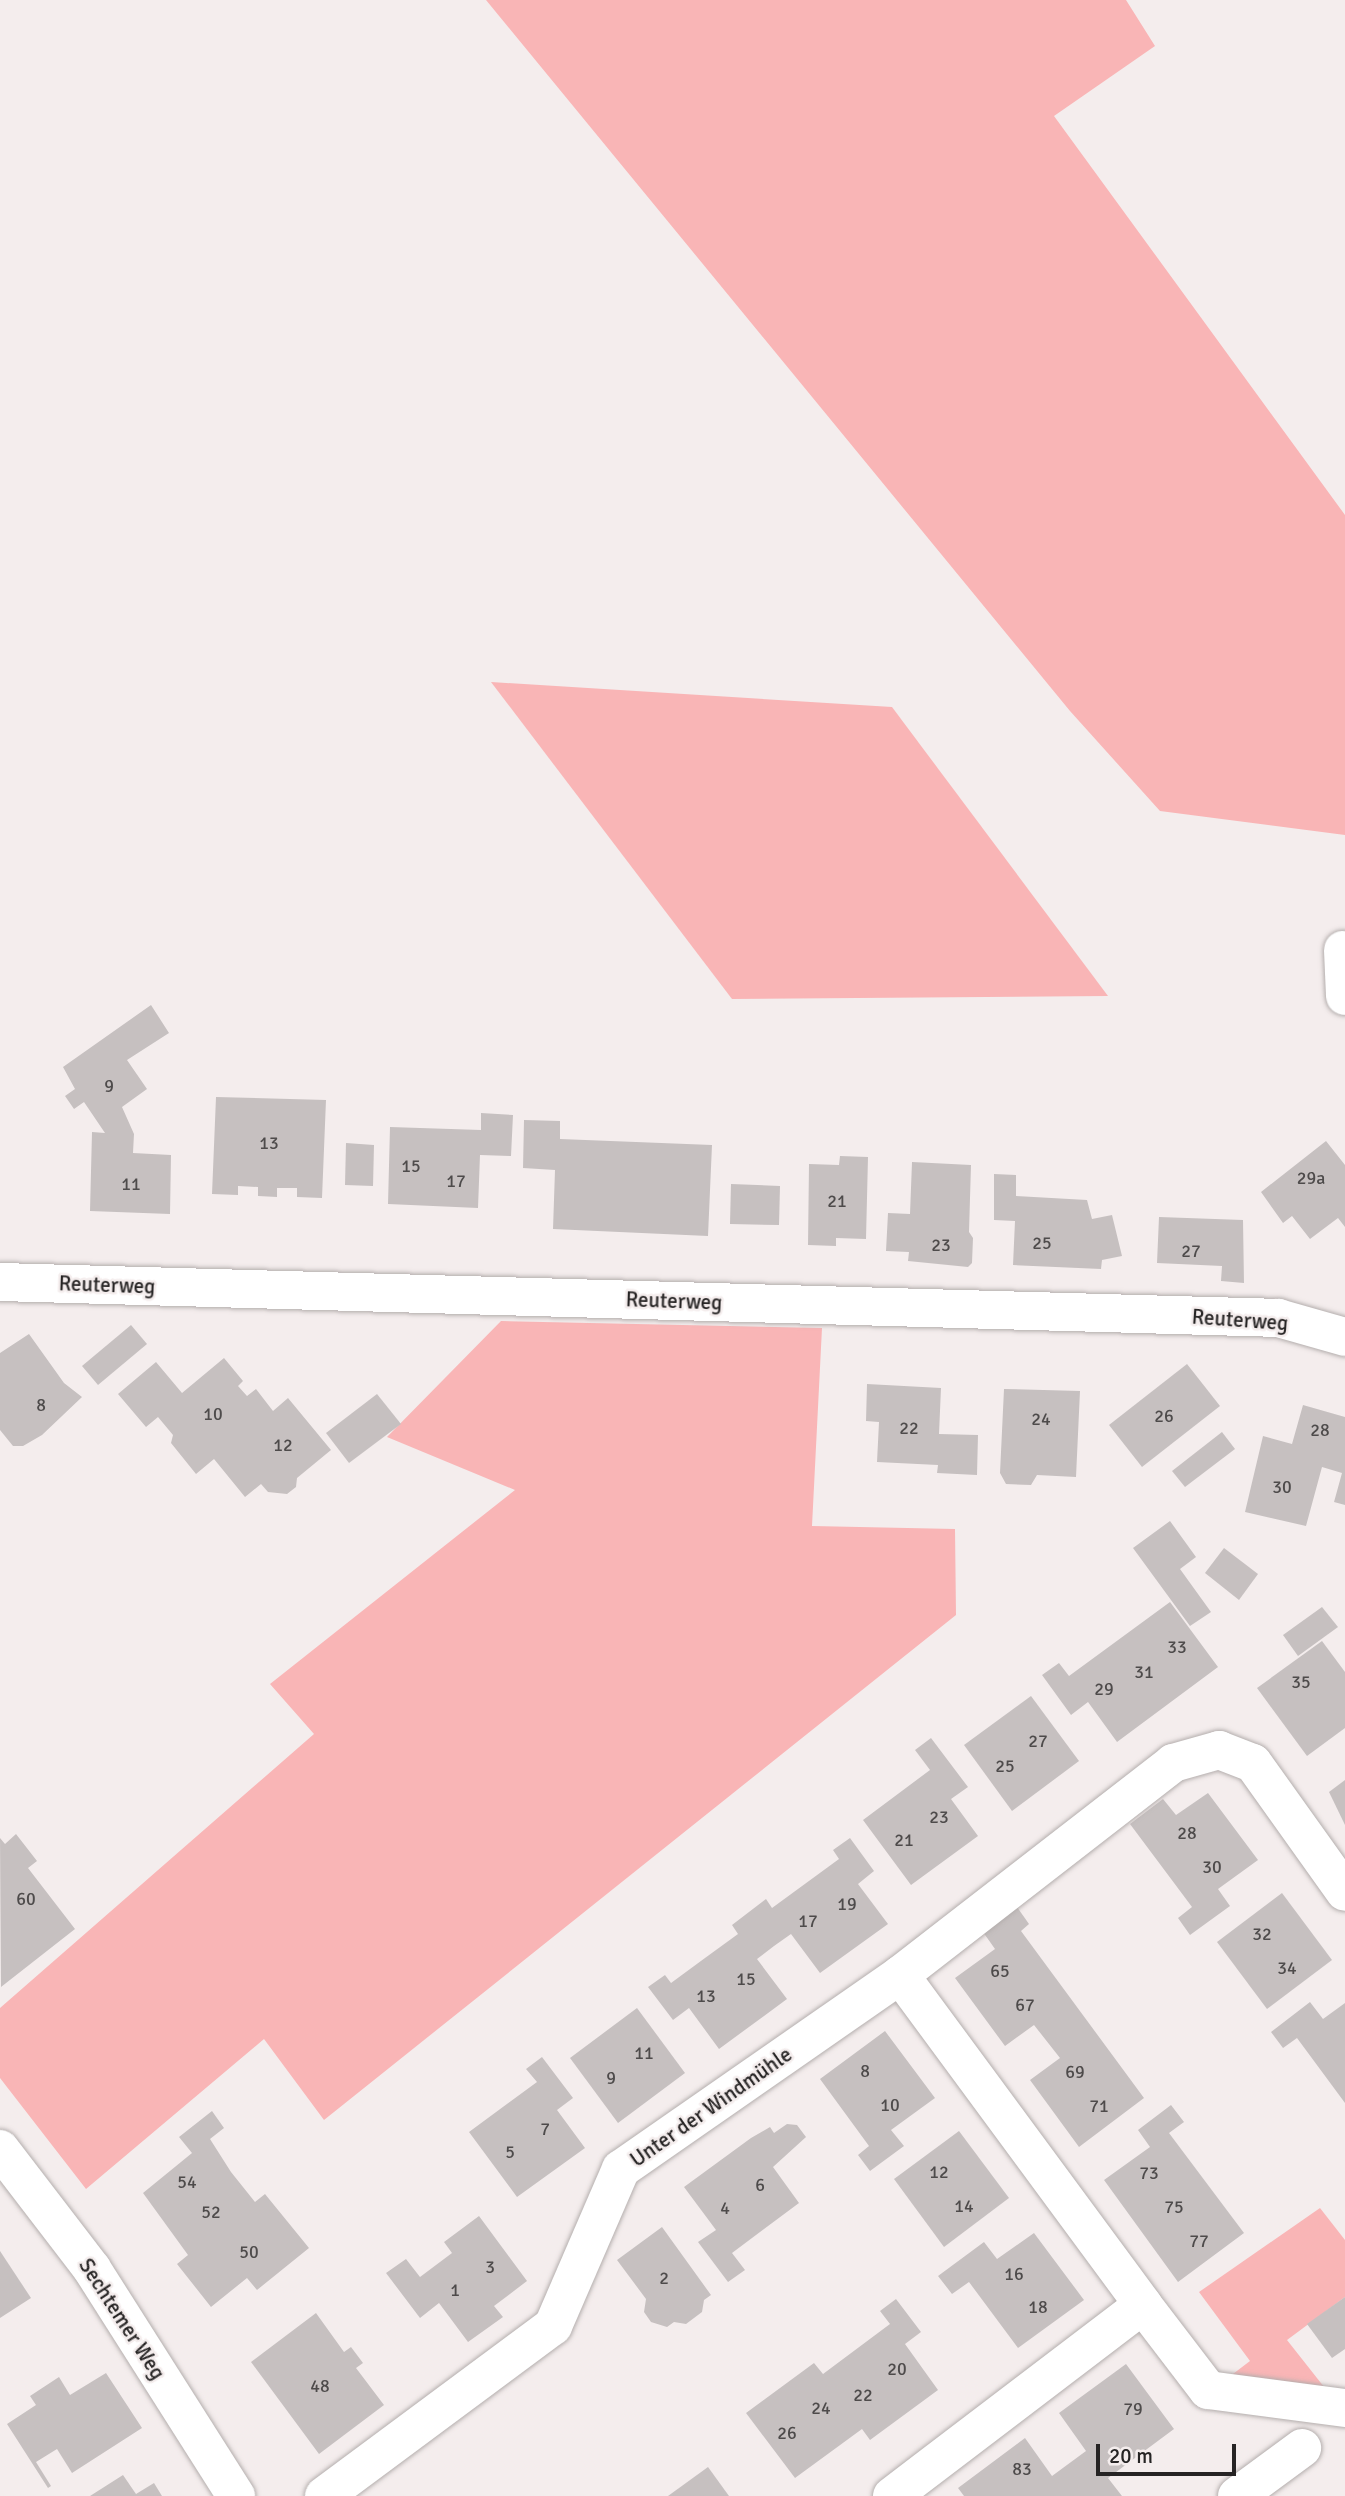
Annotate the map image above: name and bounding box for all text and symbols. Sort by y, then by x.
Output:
house number: 9 [104,1075,114,1097]
house number: 13 [259,1132,279,1154]
house number: 15 [401,1155,421,1177]
house number: 29a [1297,1167,1325,1189]
house number: 17 [446,1170,466,1192]
house number: 11 [121,1173,141,1195]
house number: 21 [827,1190,847,1212]
house number: 25 [1032,1232,1052,1254]
house number: 23 [931,1234,951,1256]
house number: 27 [1181,1240,1201,1262]
street label: Reuterweg [58,1271,156,1299]
street label: Reuterweg [625,1287,723,1315]
street label: Reuterweg [1191,1304,1289,1336]
house number: 8 [36,1394,46,1416]
house number: 10 [203,1403,223,1425]
house number: 26 [1154,1405,1174,1427]
house number: 24 [1031,1408,1051,1430]
house number: 22 [899,1417,919,1439]
house number: 28 [1310,1419,1330,1441]
house number: 12 [273,1434,293,1456]
house number: 30 [1272,1476,1292,1498]
house number: 33 [1167,1636,1187,1658]
house number: 31 [1134,1661,1154,1683]
house number: 35 [1291,1671,1311,1693]
house number: 29 [1094,1678,1114,1700]
house number: 27 [1028,1730,1048,1752]
house number: 25 [995,1755,1015,1777]
house number: 23 [929,1806,949,1828]
house number: 28 [1177,1822,1197,1844]
house number: 21 [894,1829,914,1851]
house number: 30 [1202,1856,1222,1878]
house number: 60 [16,1888,36,1910]
house number: 19 [837,1893,857,1915]
house number: 17 [798,1910,818,1932]
house number: 32 [1252,1923,1272,1945]
house number: 34 [1277,1957,1297,1979]
house number: 65 [990,1960,1010,1982]
house number: 15 [736,1968,756,1990]
house number: 13 [696,1985,716,2007]
house number: 67 [1015,1994,1035,2016]
street label: Unter der Windmühle [625,2042,797,2172]
house number: 11 [634,2042,654,2064]
house number: 8 [860,2060,870,2082]
house number: 69 [1065,2061,1085,2083]
house number: 9 [606,2067,616,2089]
house number: 10 [880,2094,900,2116]
house number: 71 [1089,2095,1109,2117]
house number: 7 [540,2118,550,2140]
house number: 5 [505,2141,515,2163]
house number: 12 [929,2161,949,2183]
house number: 73 [1139,2162,1159,2184]
house number: 54 [177,2171,197,2193]
house number: 6 [755,2174,765,2196]
house number: 14 [954,2195,974,2217]
house number: 75 [1164,2196,1184,2218]
house number: 4 [720,2197,730,2219]
house number: 52 [201,2201,221,2223]
house number: 77 [1189,2230,1209,2252]
house number: 50 [239,2241,259,2263]
street label: Sechtemer Weg [73,2254,171,2384]
house number: 3 [485,2256,495,2278]
house number: 16 [1004,2263,1024,2285]
house number: 2 [659,2267,669,2289]
house number: 1 [450,2279,460,2301]
house number: 18 [1028,2296,1048,2318]
house number: 20 [887,2358,907,2380]
house number: 48 [310,2375,330,2397]
house number: 22 [853,2384,873,2406]
house number: 24 [811,2397,831,2419]
house number: 79 [1123,2398,1143,2420]
house number: 26 [777,2422,797,2444]
scale bar [1100,2430,1240,2474]
text: 20 m [1109,2443,1153,2469]
house number: 83 [1012,2458,1032,2480]

